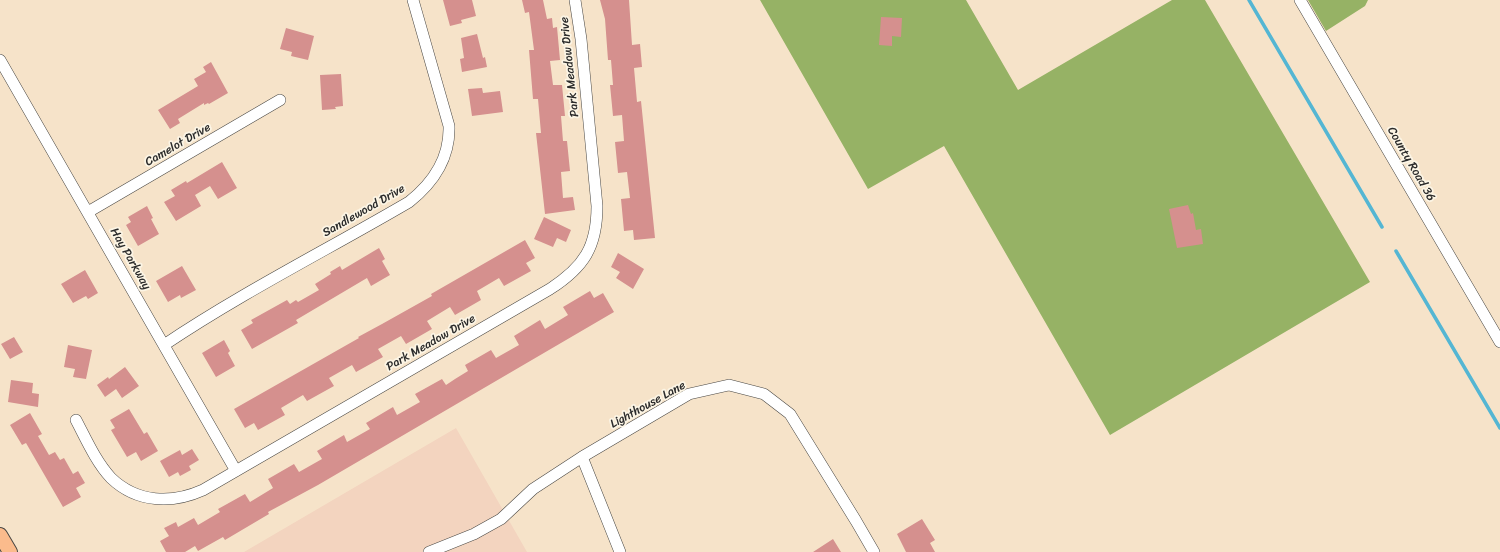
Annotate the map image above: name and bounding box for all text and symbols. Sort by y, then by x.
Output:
street label: Park Meadow Drive [558,16,582,118]
street label: Camelot Drive [143,120,213,170]
street label: County Road 36 [1384,124,1438,204]
street label: Sandlewood Drive [320,182,408,240]
street label: Hay Parkway [107,226,153,292]
street label: Park Meadow Drive [384,312,478,374]
street label: Lighthouse Lane [608,378,688,432]

